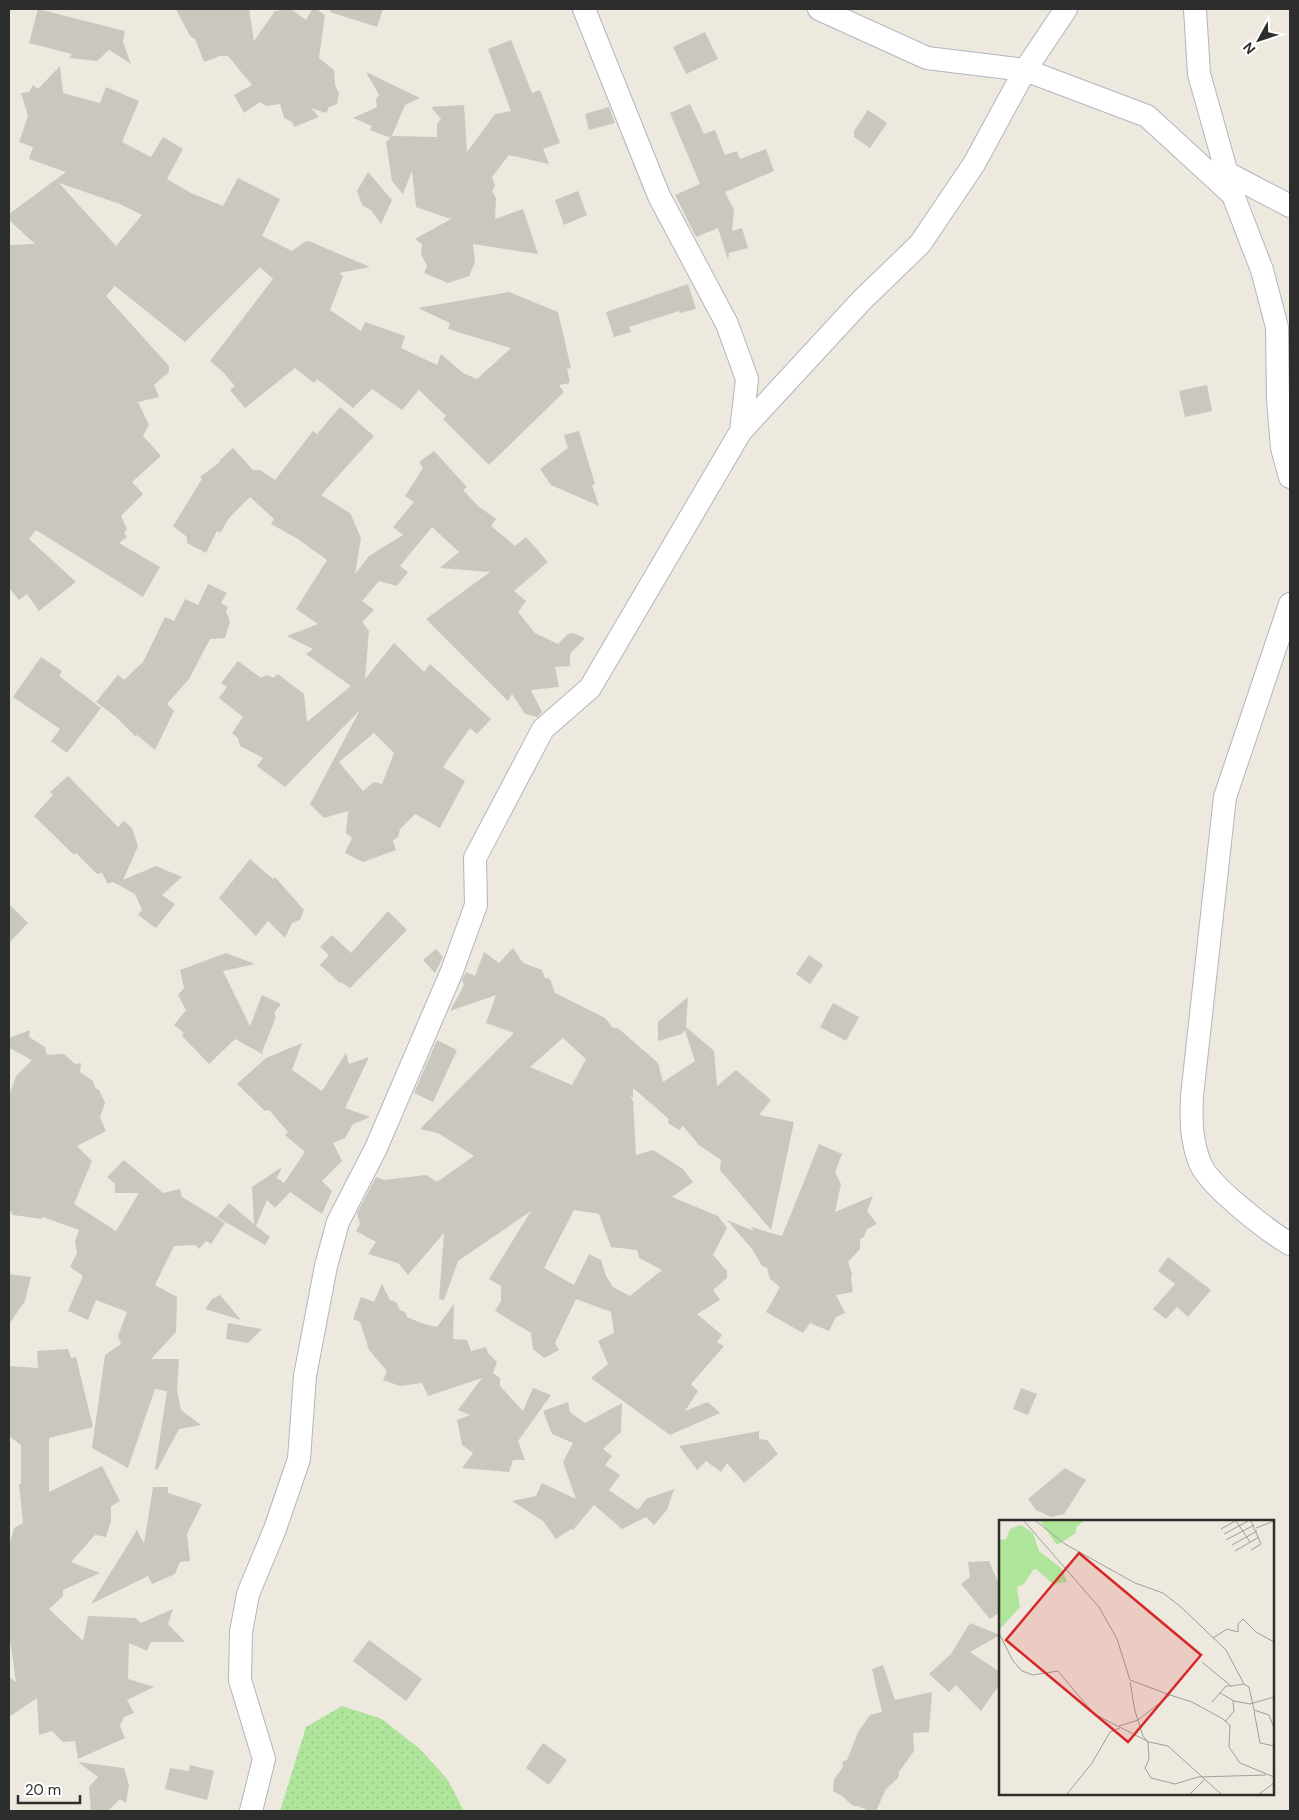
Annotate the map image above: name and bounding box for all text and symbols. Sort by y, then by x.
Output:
north arrow [1234,15,1284,65]
text: N [1239,39,1259,58]
inset map [999,1520,1274,1795]
scale bar [18,1772,80,1804]
text: 20 m [25,1780,61,1800]

